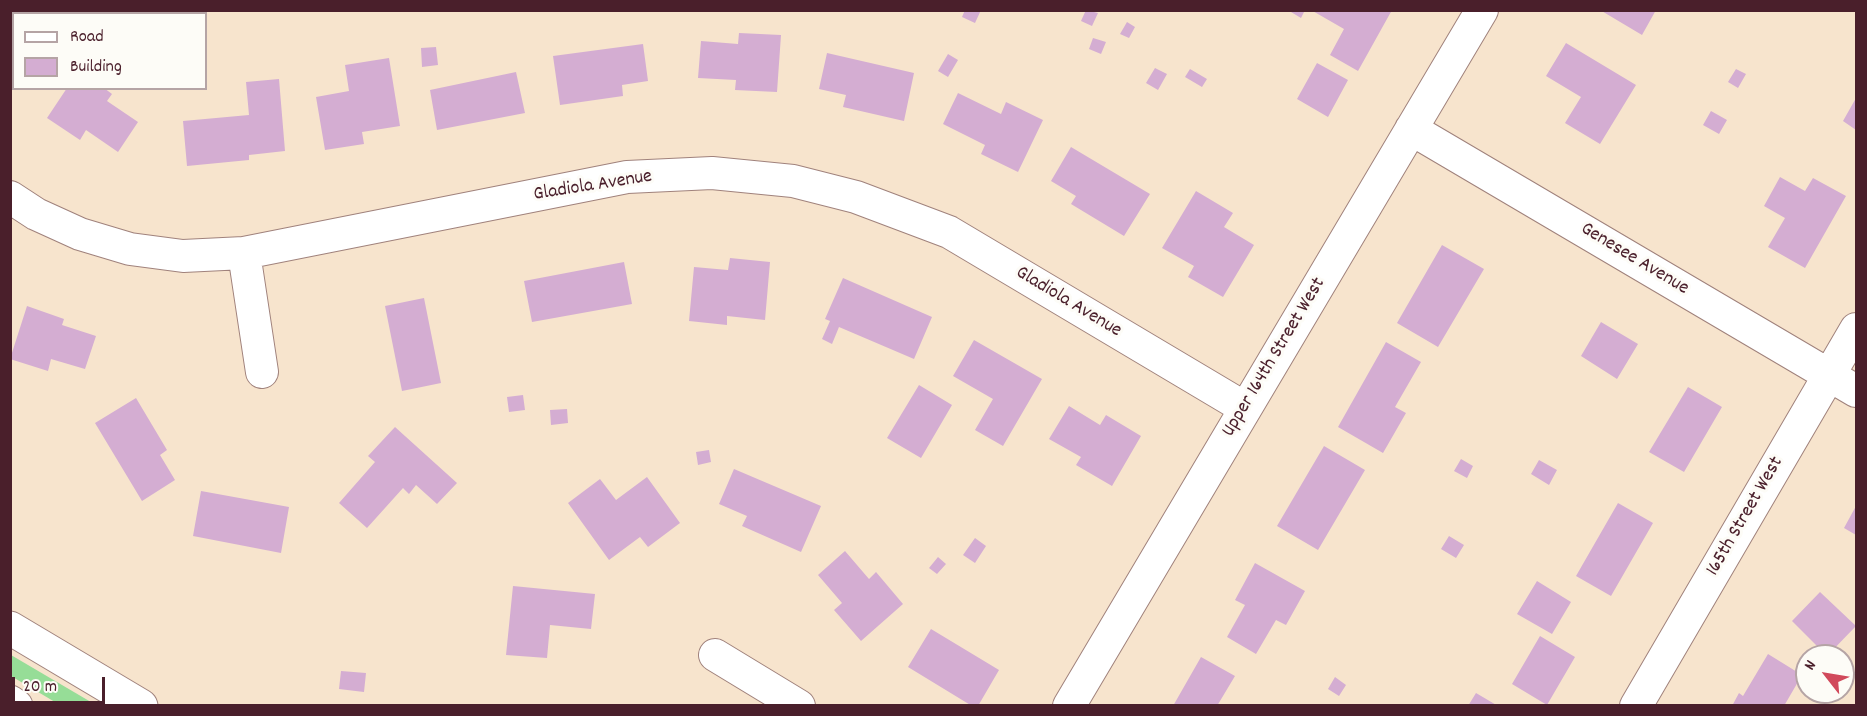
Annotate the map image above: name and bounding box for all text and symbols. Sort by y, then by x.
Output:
legend [12,12,207,90]
text: Road [70,25,104,50]
text: Building [70,55,122,80]
street label: Gladiola Avenue [532,166,654,208]
street label: Genesee Avenue [1575,218,1693,302]
street label: Gladiola Avenue [1011,262,1125,344]
street label: Upper 164th Street West [1218,274,1332,442]
street label: 165th Street West [1702,453,1790,581]
north arrow [1795,644,1855,704]
text: N [1799,656,1823,675]
scale bar [15,665,108,703]
text: 20 m [23,675,57,700]

